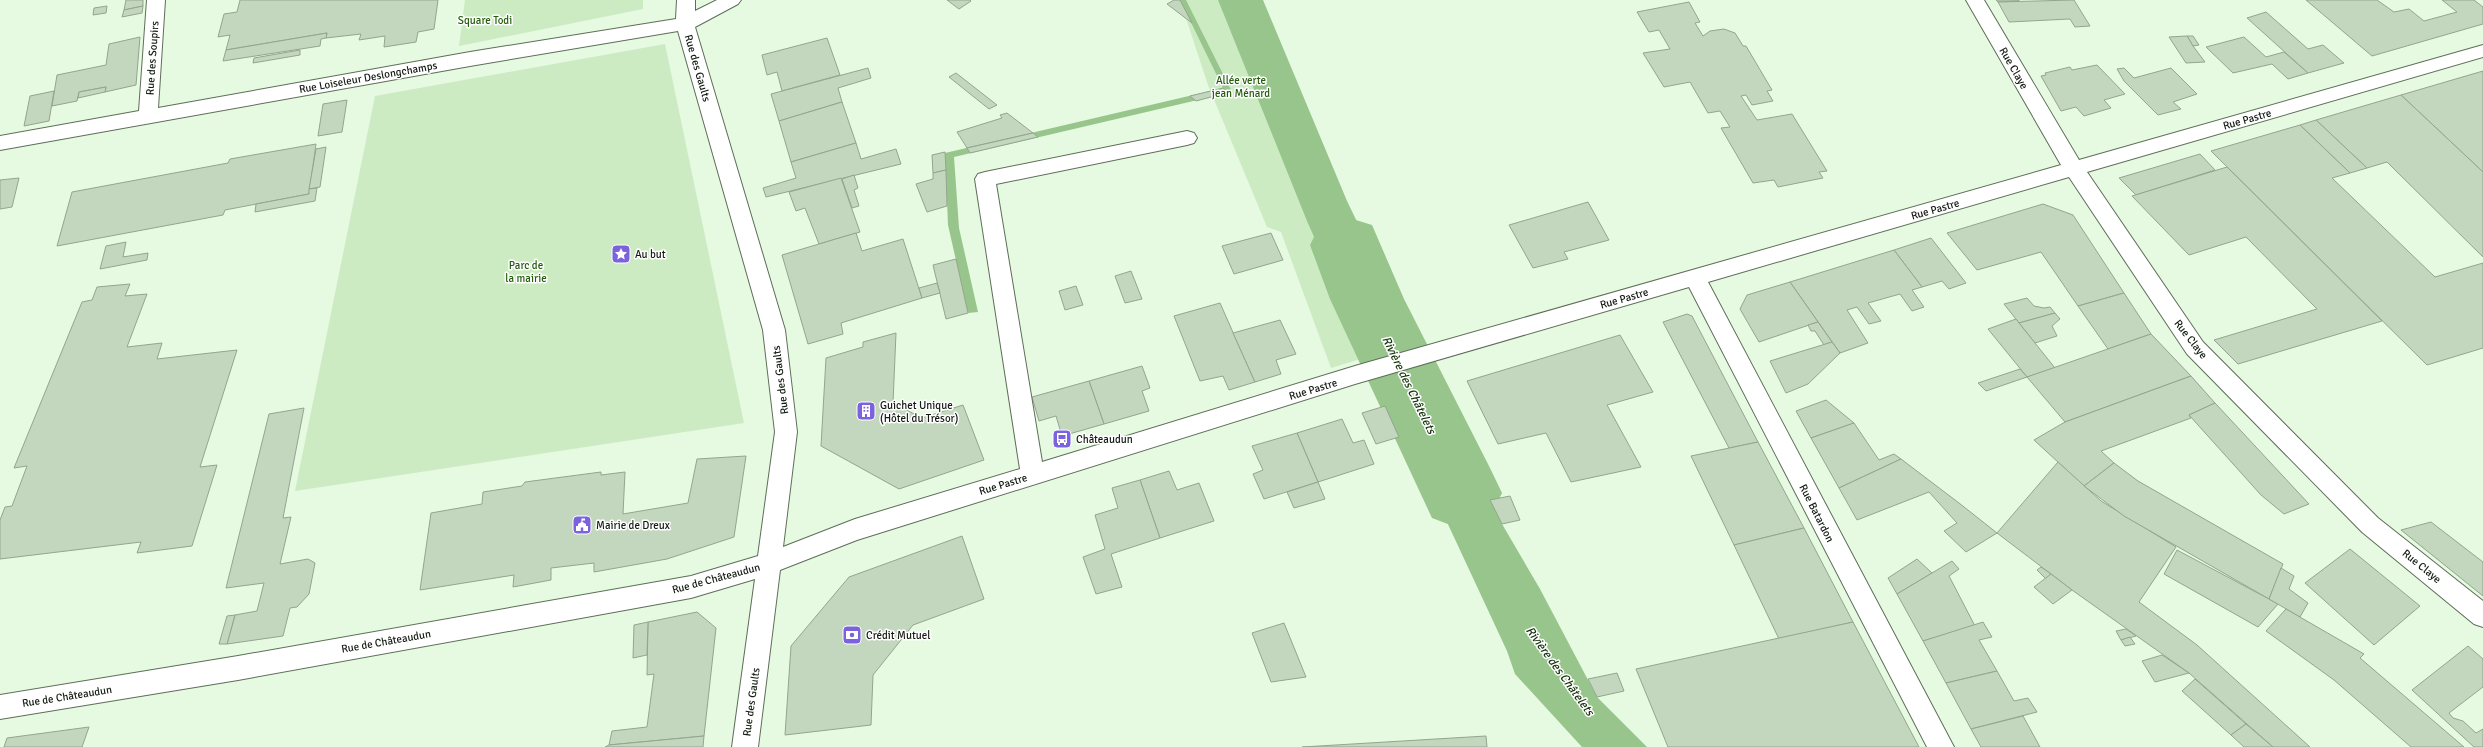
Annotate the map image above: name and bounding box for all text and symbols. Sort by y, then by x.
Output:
park label: Square Todi [458,14,512,27]
street label: Rue des Soupirs [143,20,162,96]
street label: Rue des Gaults [682,33,713,103]
street label: Rue Claye [1996,45,2031,91]
street label: Rue Loiseleur Deslongchamps [298,59,438,96]
park label: Allée verte jean Ménard [1212,74,1270,100]
street label: Rue Pastre [2221,106,2273,133]
street label: Rue Pastre [1909,196,1961,223]
place icon: Au but [610,243,632,265]
place label: Au but [635,248,666,261]
park label: Parc de la mairie [505,259,547,285]
street label: Rue Pastre [1598,285,1650,312]
street label: Rue Claye [2171,317,2210,361]
water label: Rivière des Châtelets [1378,334,1439,438]
street label: Rue des Gaults [770,345,791,415]
street label: Rue Pastre [1287,376,1339,403]
place label: Guichet Unique (Hôtel du Trésor) [880,399,958,425]
building icon: Guichet Unique (Hôtel du Trésor) [855,400,877,422]
bus stop icon: Châteaudun [1051,428,1073,450]
place label: Châteaudun [1076,433,1133,446]
street label: Rue Pastre [977,471,1029,498]
street label: Rue Batardon [1796,482,1837,544]
public building icon: Mairie de Dreux [571,514,593,536]
place label: Mairie de Dreux [596,519,670,532]
street label: Rue Claye [2400,547,2444,586]
street label: Rue de Châteaudun [671,560,762,597]
bank icon: Crédit Mutuel [841,624,863,646]
water label: Rivière des Châtelets [1522,624,1598,720]
street label: Rue de Châteaudun [340,627,432,656]
place label: Crédit Mutuel [866,629,930,642]
street label: Rue des Gaults [740,667,763,737]
street label: Rue de Châteaudun [21,683,113,710]

